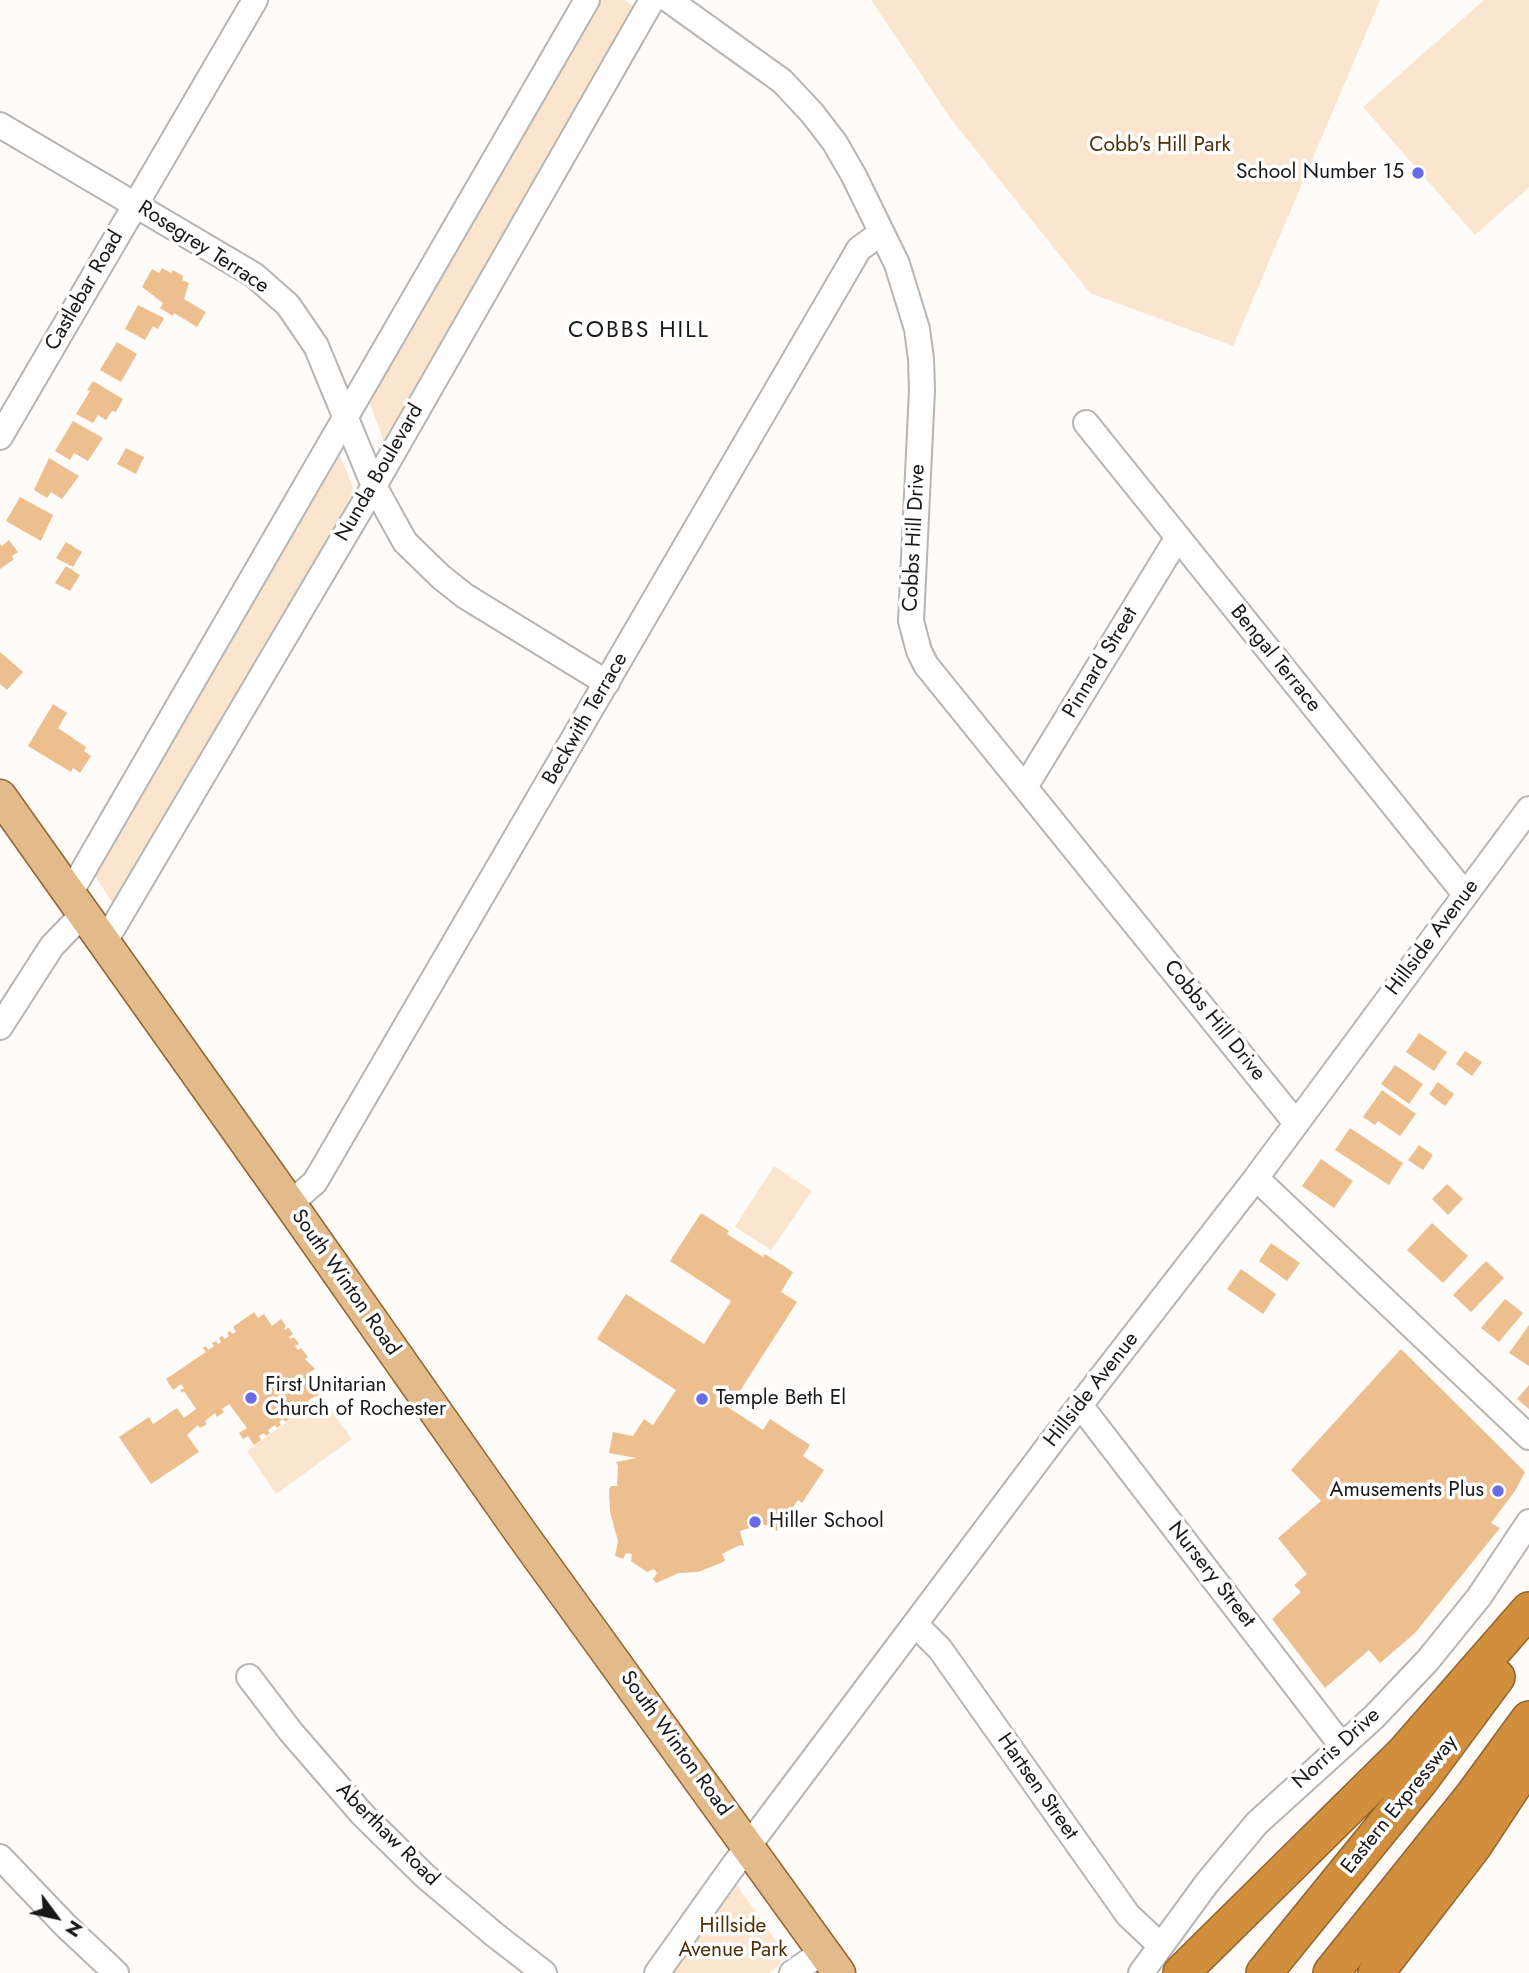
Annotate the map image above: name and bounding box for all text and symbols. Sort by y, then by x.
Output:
park label: Cobb's Hill Park [1089,133,1231,159]
place label: School Number 15 [1236,160,1404,186]
marker: School Number 15 [1410,165,1426,181]
street label: Rosegrey Terrace [133,196,273,300]
street label: Castlebar Road [40,226,130,356]
district label: COBBS HILL [569,317,709,345]
street label: Nunda Boulevard [330,400,430,546]
street label: Cobbs Hill Drive [899,464,931,612]
street label: Bengal Terrace [1224,600,1326,718]
street label: Pinnard Street [1058,603,1144,723]
street label: Beckwith Terrace [538,649,634,789]
street label: Hillside Avenue [1381,875,1485,1001]
street label: Cobbs Hill Drive [1158,956,1270,1086]
street label: South Winton Road [285,1205,405,1361]
street label: Hillside Avenue [1039,1328,1145,1452]
place label: First Unitarian Church of Rochester [265,1373,446,1423]
place label: Temple Beth El [716,1386,846,1412]
marker: First Unitarian Church of Rochester [243,1390,259,1406]
marker: Temple Beth El [694,1391,710,1407]
place label: Amusements Plus [1330,1478,1484,1504]
marker: Amusements Plus [1490,1483,1506,1499]
place label: Hiller School [769,1509,884,1535]
marker: Hiller School [747,1514,763,1530]
street label: Nursery Street [1162,1517,1260,1633]
street label: South Winton Road [614,1667,736,1821]
street label: Norris Drive [1288,1703,1386,1795]
street label: Hartsen Street [991,1729,1083,1845]
street label: Eastern Expressway [1336,1731,1464,1879]
street label: Aberthaw Road [330,1778,444,1892]
north arrow [21,1882,91,1952]
park label: Hillside Avenue Park [678,1914,788,1964]
text: N [59,1915,89,1942]

